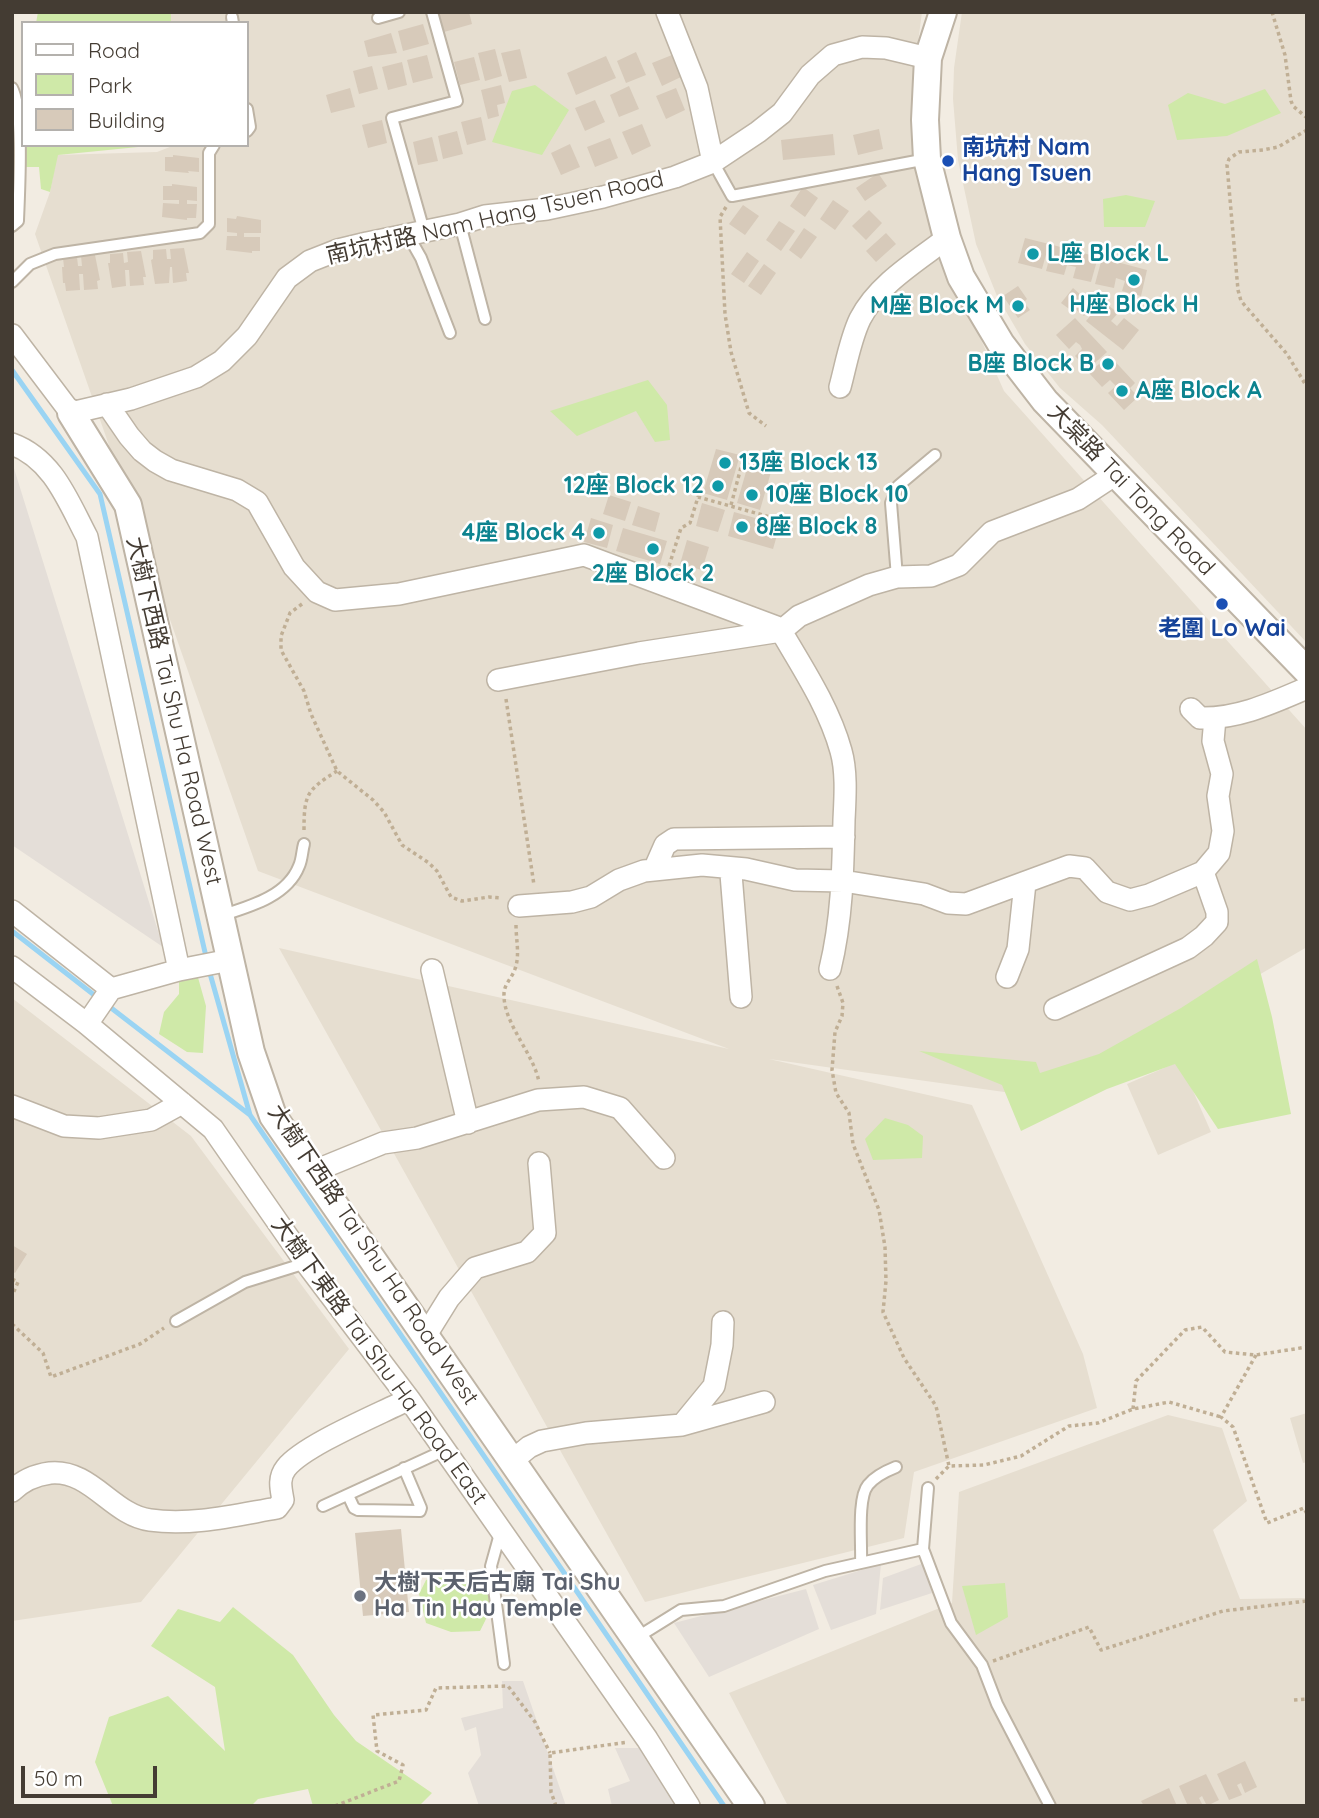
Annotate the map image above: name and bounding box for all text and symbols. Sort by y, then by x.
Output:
legend [21,21,248,147]
text: Road [88,37,140,63]
text: Park [88,72,132,98]
text: Building [88,107,165,133]
place label: 南坑村 Nam Hang Tsuen [962,134,1092,188]
marker: 南坑村 Nam Hang Tsuen [940,153,956,169]
street label: 南坑村路 Nam Hang Tsuen Road [324,166,666,270]
place label: L座 Block L [1047,240,1169,268]
marker: L座 Block L [1025,246,1041,262]
marker: H座 Block H [1126,272,1142,288]
place label: H座 Block H [1069,291,1199,319]
place label: M座 Block M [870,292,1004,320]
marker: M座 Block M [1010,298,1026,314]
place label: B座 Block B [968,350,1094,378]
marker: B座 Block B [1100,356,1116,372]
place label: A座 Block A [1136,377,1262,405]
marker: A座 Block A [1114,383,1130,399]
street label: 大棠路 Tai Tong Road [1042,398,1220,582]
place label: 13座 Block 13 [739,449,878,477]
marker: 13座 Block 13 [717,455,733,471]
place label: 12座 Block 12 [564,472,704,500]
marker: 12座 Block 12 [710,478,726,494]
place label: 10座 Block 10 [766,481,908,509]
marker: 10座 Block 10 [744,487,760,503]
place label: 8座 Block 8 [756,513,877,541]
place label: 4座 Block 4 [462,519,585,547]
marker: 8座 Block 8 [734,519,750,535]
marker: 4座 Block 4 [591,525,607,541]
street label: 大樹下西路 Tai Shu Ha Road West [120,534,228,888]
marker: 2座 Block 2 [645,541,661,557]
place label: 2座 Block 2 [592,560,714,588]
marker: 老圍 Lo Wai [1214,596,1230,612]
place label: 老圍 Lo Wai [1158,615,1286,643]
street label: 大樹下西路 Tai Shu Ha Road West [262,1099,484,1411]
street label: 大樹下東路 Tai Shu Ha Road East [265,1212,493,1510]
place label: 大樹下天后古廟 Tai Shu Ha Tin Hau Temple [374,1569,621,1623]
marker: 大樹下天后古廟 Tai Shu Ha Tin Hau Temple [352,1588,368,1604]
scale bar [24,1752,161,1796]
text: 50 m [34,1765,83,1791]

